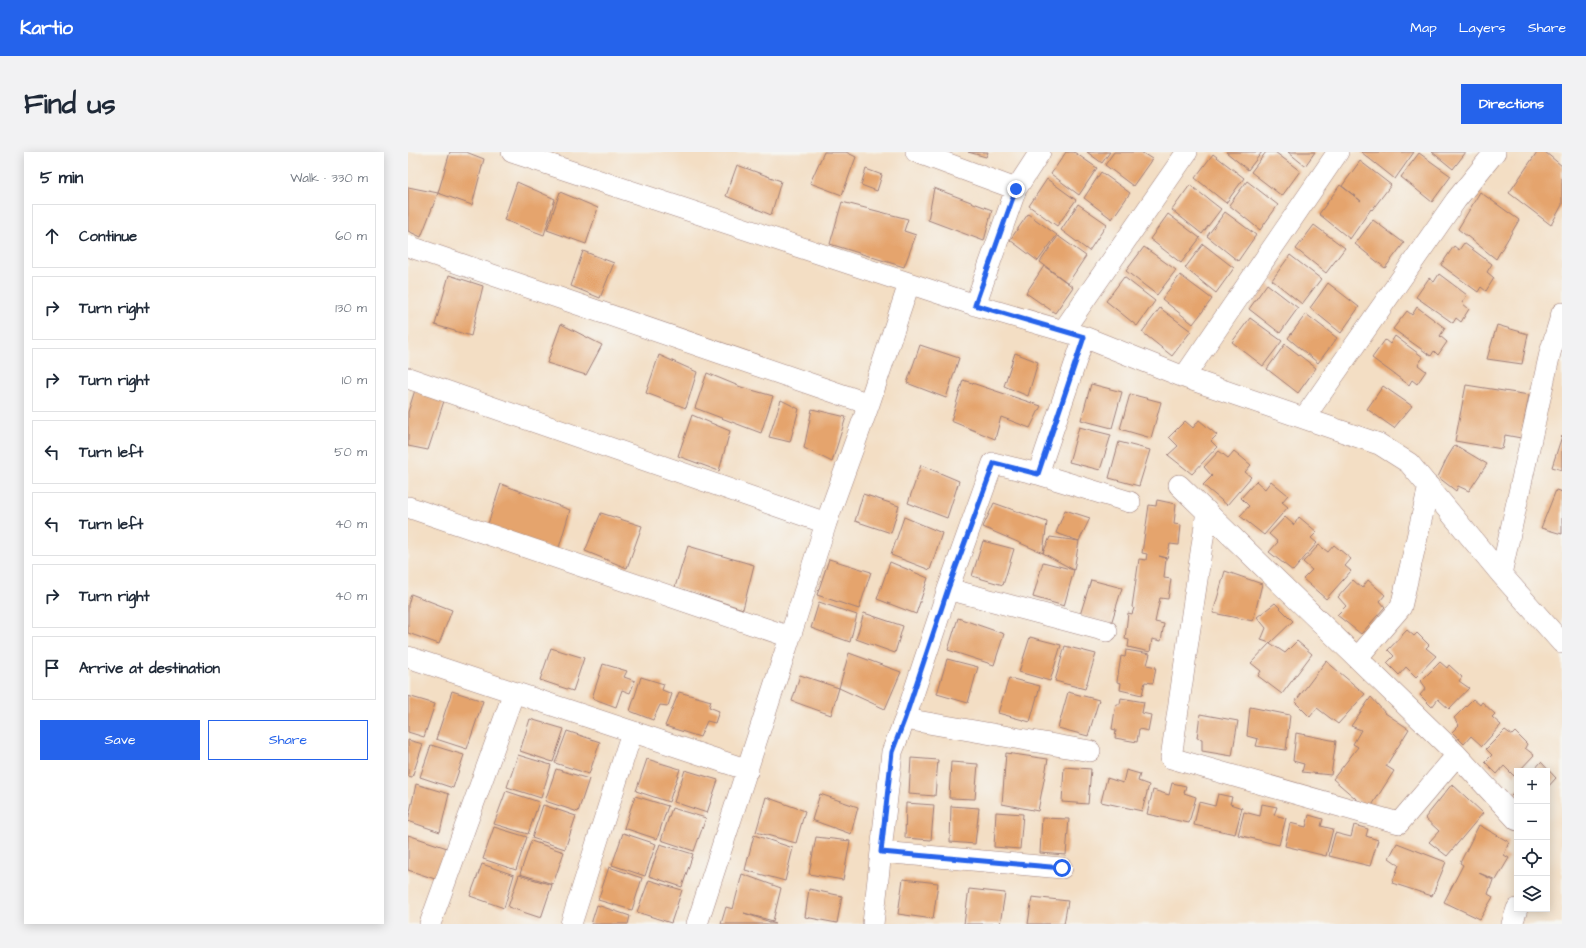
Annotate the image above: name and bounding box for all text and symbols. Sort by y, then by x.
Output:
text: Kartio [20,15,73,42]
text: Map [1410,18,1437,38]
text: Layers [1459,18,1506,38]
text: Share [1528,18,1566,38]
button: Directions [1461,84,1562,124]
text: Find us [24,85,115,124]
text: 5 min [40,166,83,190]
text: Walk · 330 m [290,169,368,187]
route end [1007,180,1025,198]
icon: ahead [41,225,63,247]
text: Continue [79,226,137,247]
text: 60 m [335,227,367,245]
icon: right [41,297,63,319]
text: Turn right [79,298,150,319]
text: 130 m [335,299,367,317]
icon: right [41,369,63,391]
text: Turn right [79,370,150,391]
text: 10 m [342,371,367,389]
icon: left [41,441,63,463]
text: Turn left [79,442,143,463]
text: 50 m [334,443,367,461]
icon: left [41,513,63,535]
text: Turn left [79,514,143,535]
text: 40 m [335,515,367,533]
icon: right [41,585,63,607]
text: Turn right [79,586,150,607]
text: 40 m [335,587,367,605]
icon: arrive [41,657,63,679]
text: Arrive at destination [79,658,220,679]
button: Save [40,720,200,760]
button: Share [208,720,368,760]
map controls [1514,768,1550,912]
button: + [1514,768,1550,804]
button: − [1514,804,1550,840]
button: locate [1514,840,1550,876]
route start [1053,859,1071,877]
button: layers [1514,876,1550,912]

